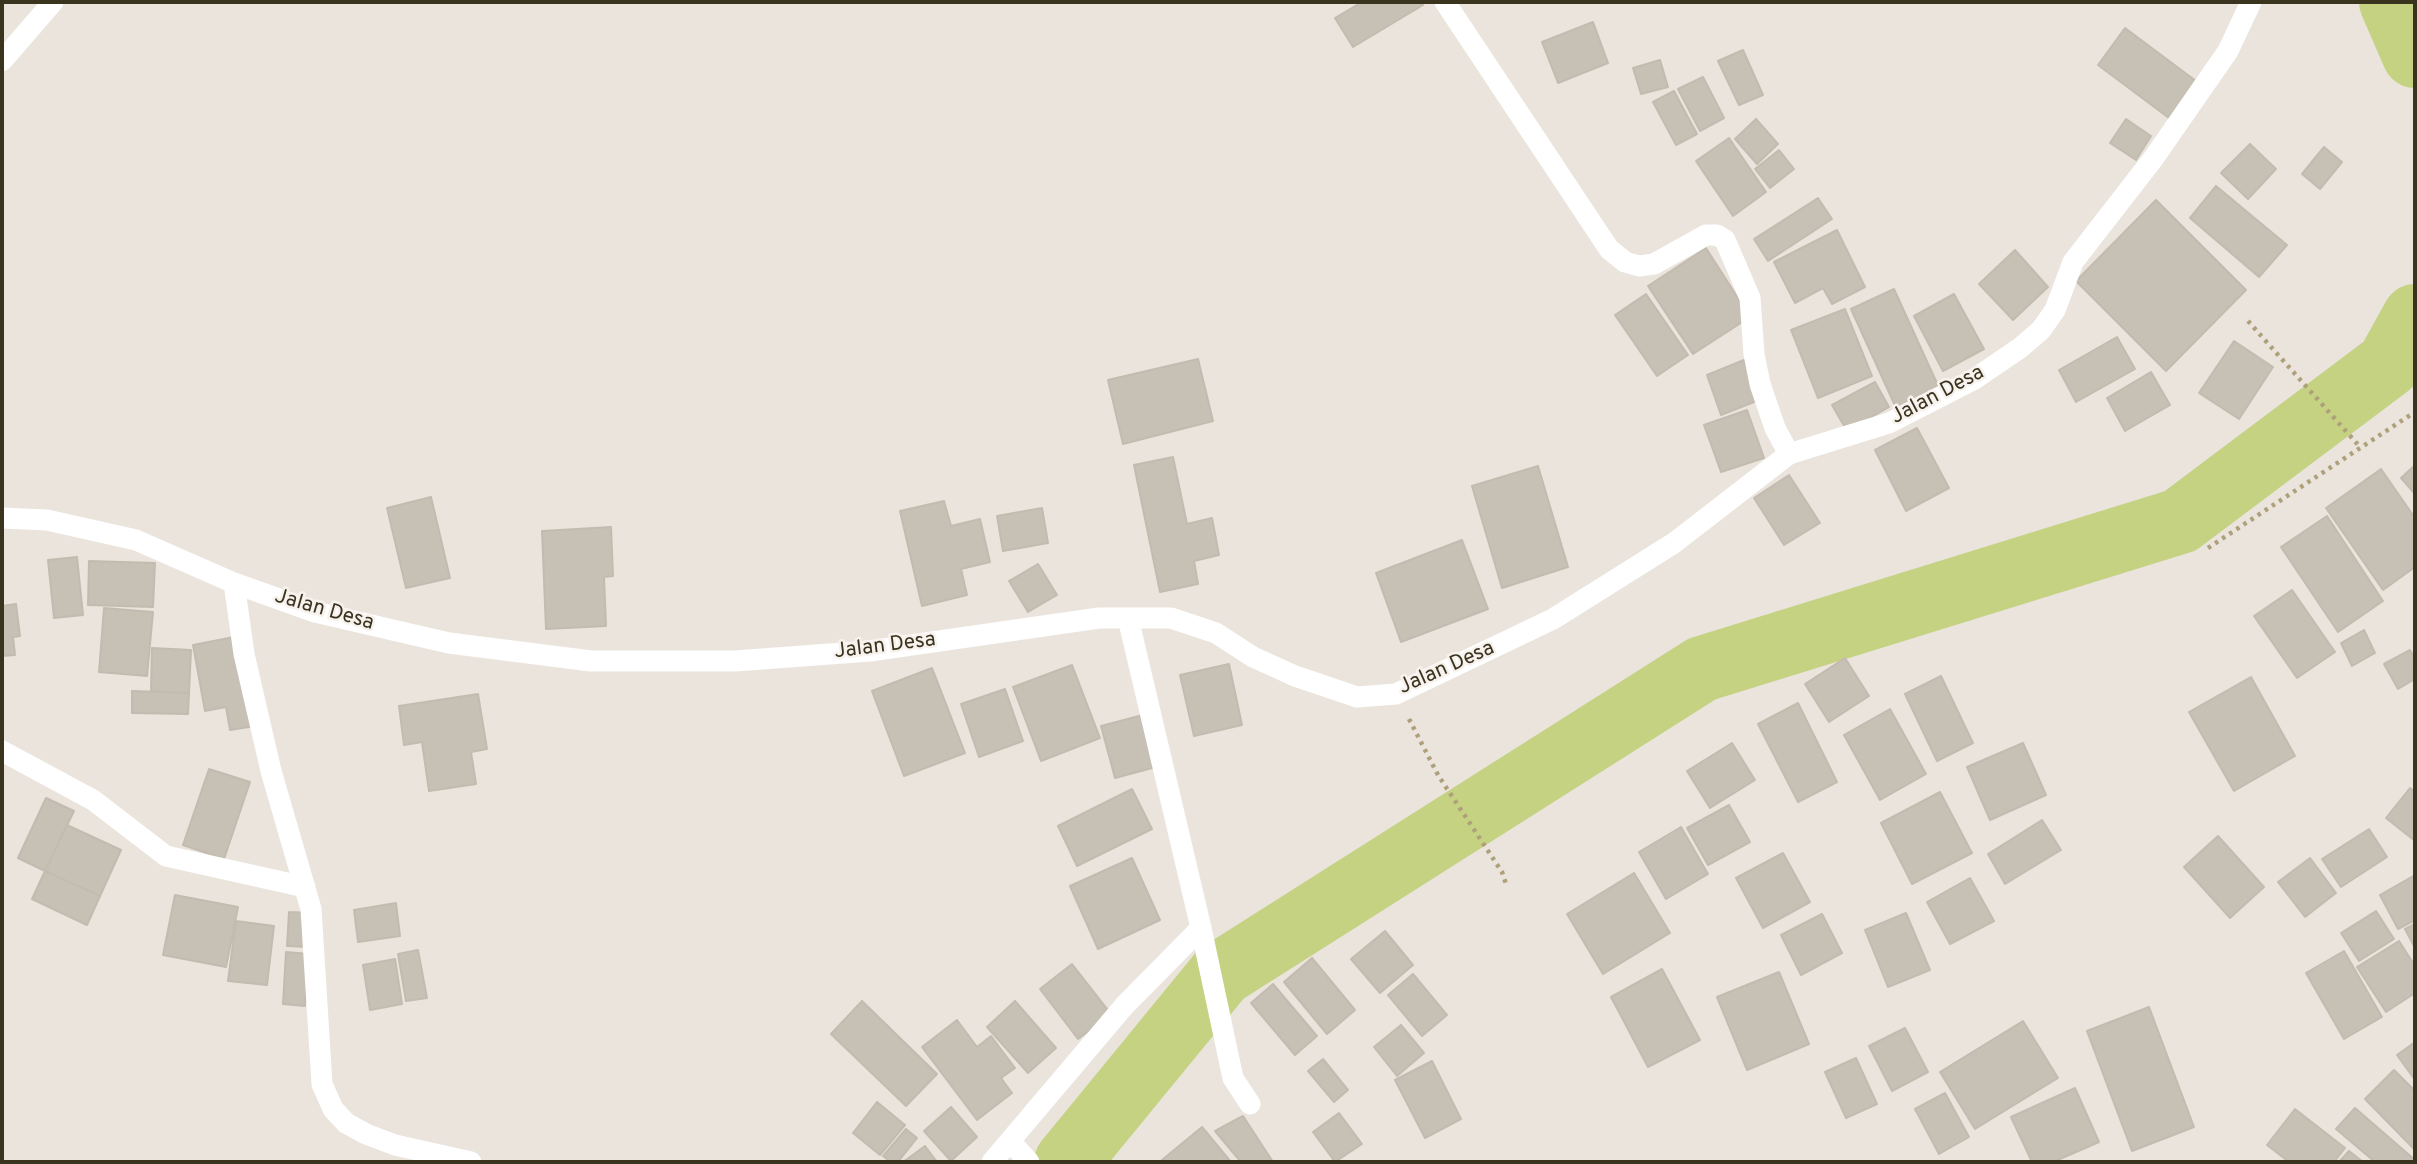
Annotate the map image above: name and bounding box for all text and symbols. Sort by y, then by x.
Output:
street label: Jalan Desa [1887,361,1989,431]
street label: Jalan Desa [272,585,376,637]
street label: Jalan Desa [833,628,937,666]
street label: Jalan Desa [1395,637,1499,701]

